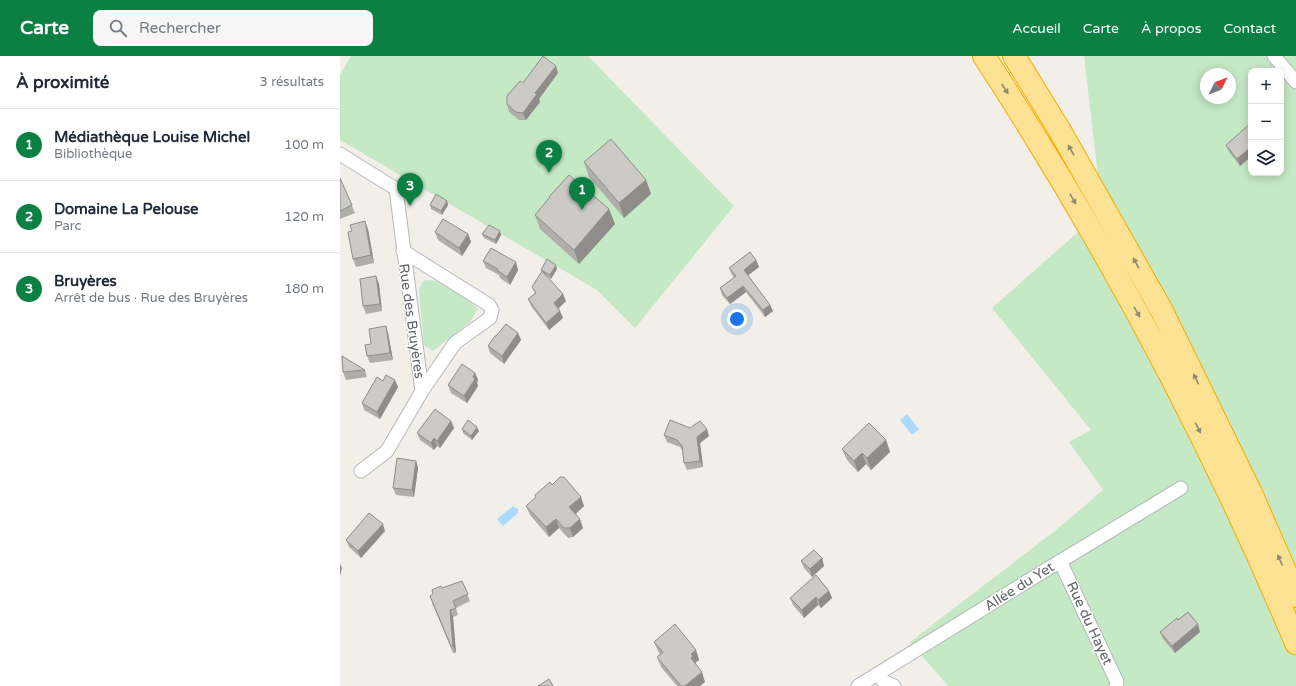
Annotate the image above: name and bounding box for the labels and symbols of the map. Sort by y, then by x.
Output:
north arrow [1200,68,1236,104]
one-way arrow [1001,84,1009,94]
pin: 2 [536,140,562,173]
one-way arrow [1068,144,1075,156]
pin: 3 [397,173,423,206]
pin: 1 [569,177,595,210]
one-way arrow [1070,193,1077,205]
one-way arrow [1132,258,1139,269]
street label: Rue des Bruyères [395,263,428,380]
one-way arrow [1134,307,1141,318]
your location [727,309,747,329]
one-way arrow [1193,373,1199,384]
one-way arrow [1194,422,1201,433]
one-way arrow [1277,554,1283,565]
street label: Allée du Yet [981,558,1058,615]
street label: Rue du Hayet [1063,579,1117,668]

